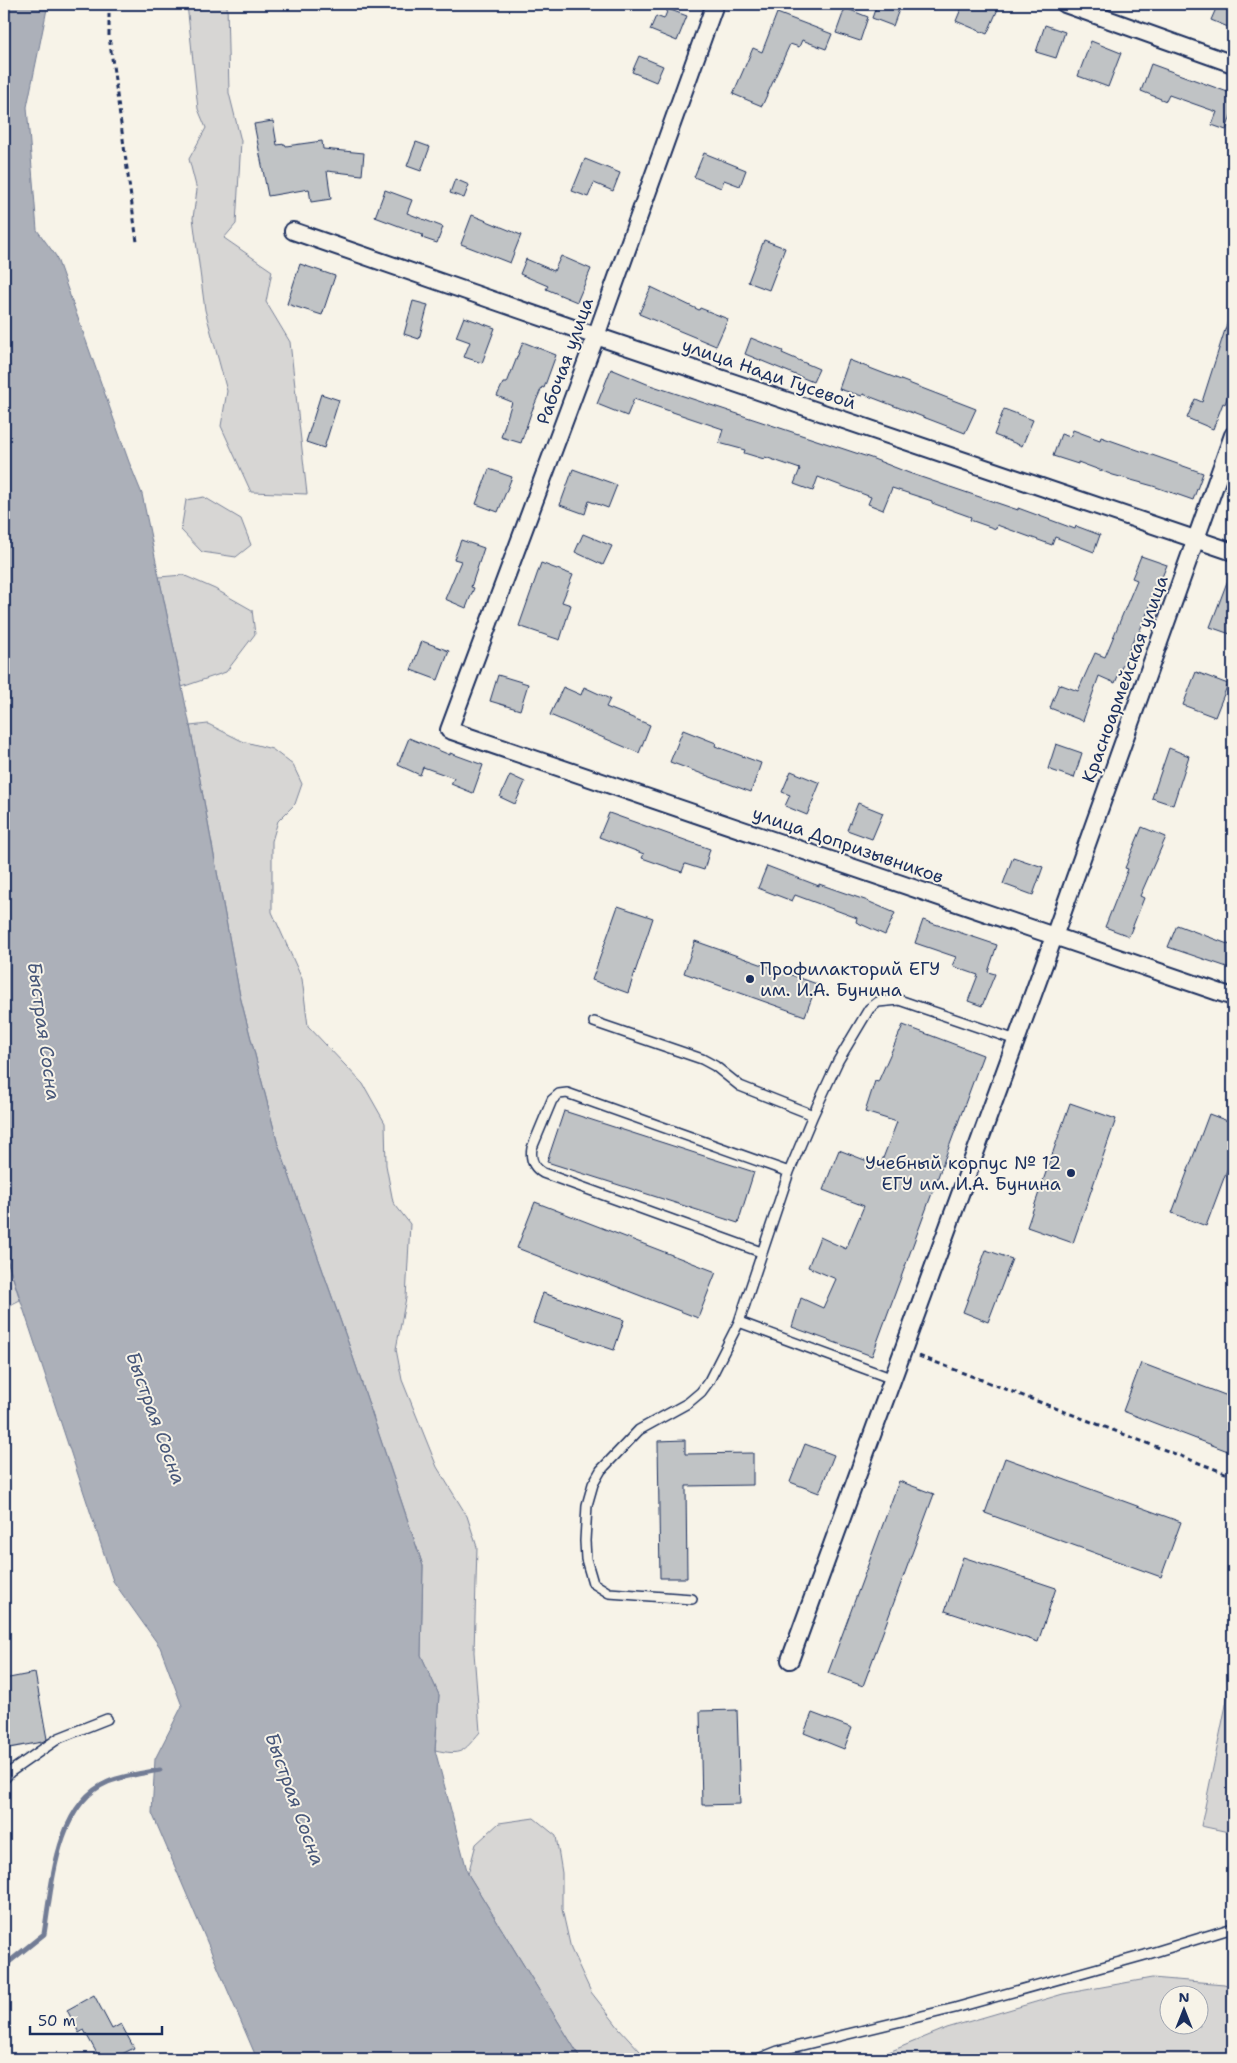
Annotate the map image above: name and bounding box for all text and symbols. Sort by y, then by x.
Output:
street label: Рабочая улица [531,294,599,428]
street label: улица Нади Гусевой [679,333,859,415]
street label: Красноармейская улица [1076,572,1174,786]
street label: улица Допризывников [749,801,947,889]
place label: Профилакторий ЕГУ им. И.А. Бунина [760,957,940,1002]
water label: Быстрая Сосна [22,960,66,1102]
marker: Профилакторий ЕГУ им. И.А. Бунина [744,973,756,985]
place label: Учебный корпус № 12 ЕГУ им. И.А. Бунина [865,1151,1061,1196]
marker: Учебный корпус № 12 ЕГУ им. И.А. Бунина [1065,1167,1077,1179]
water label: Быстрая Сосна [120,1348,192,1488]
water label: Быстрая Сосна [259,1729,331,1869]
north arrow [1160,1986,1210,2036]
text: N [1178,1988,1190,2006]
scale bar [30,2003,162,2035]
text: 50 m [38,2011,76,2031]

